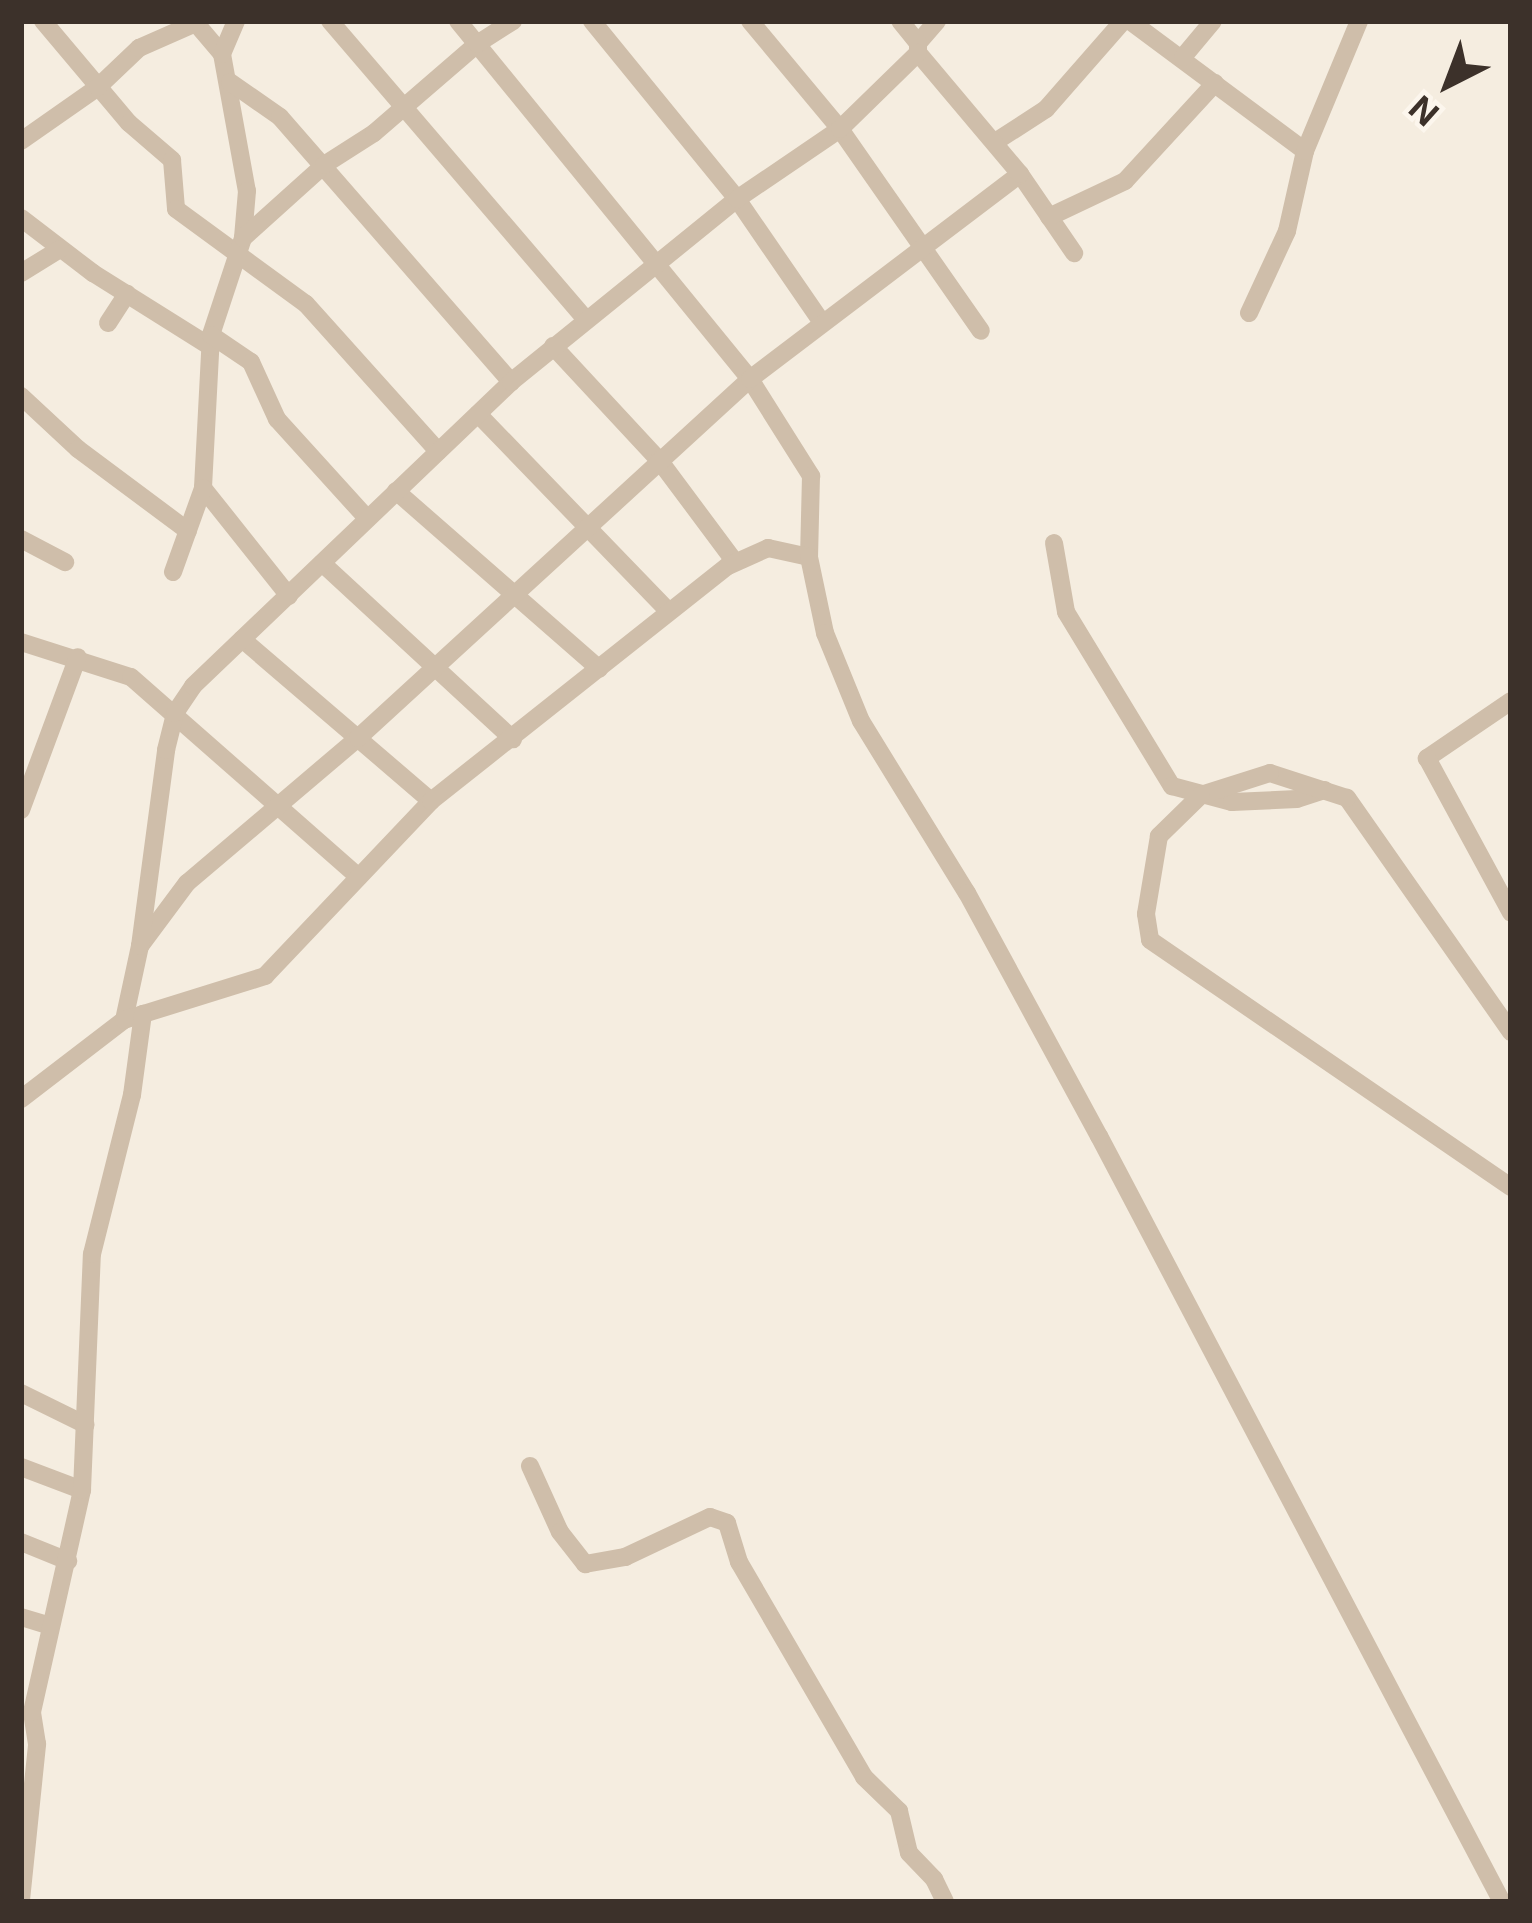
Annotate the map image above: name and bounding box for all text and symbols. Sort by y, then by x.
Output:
north arrow [1388,24,1508,144]
text: N [1401,87,1447,134]

